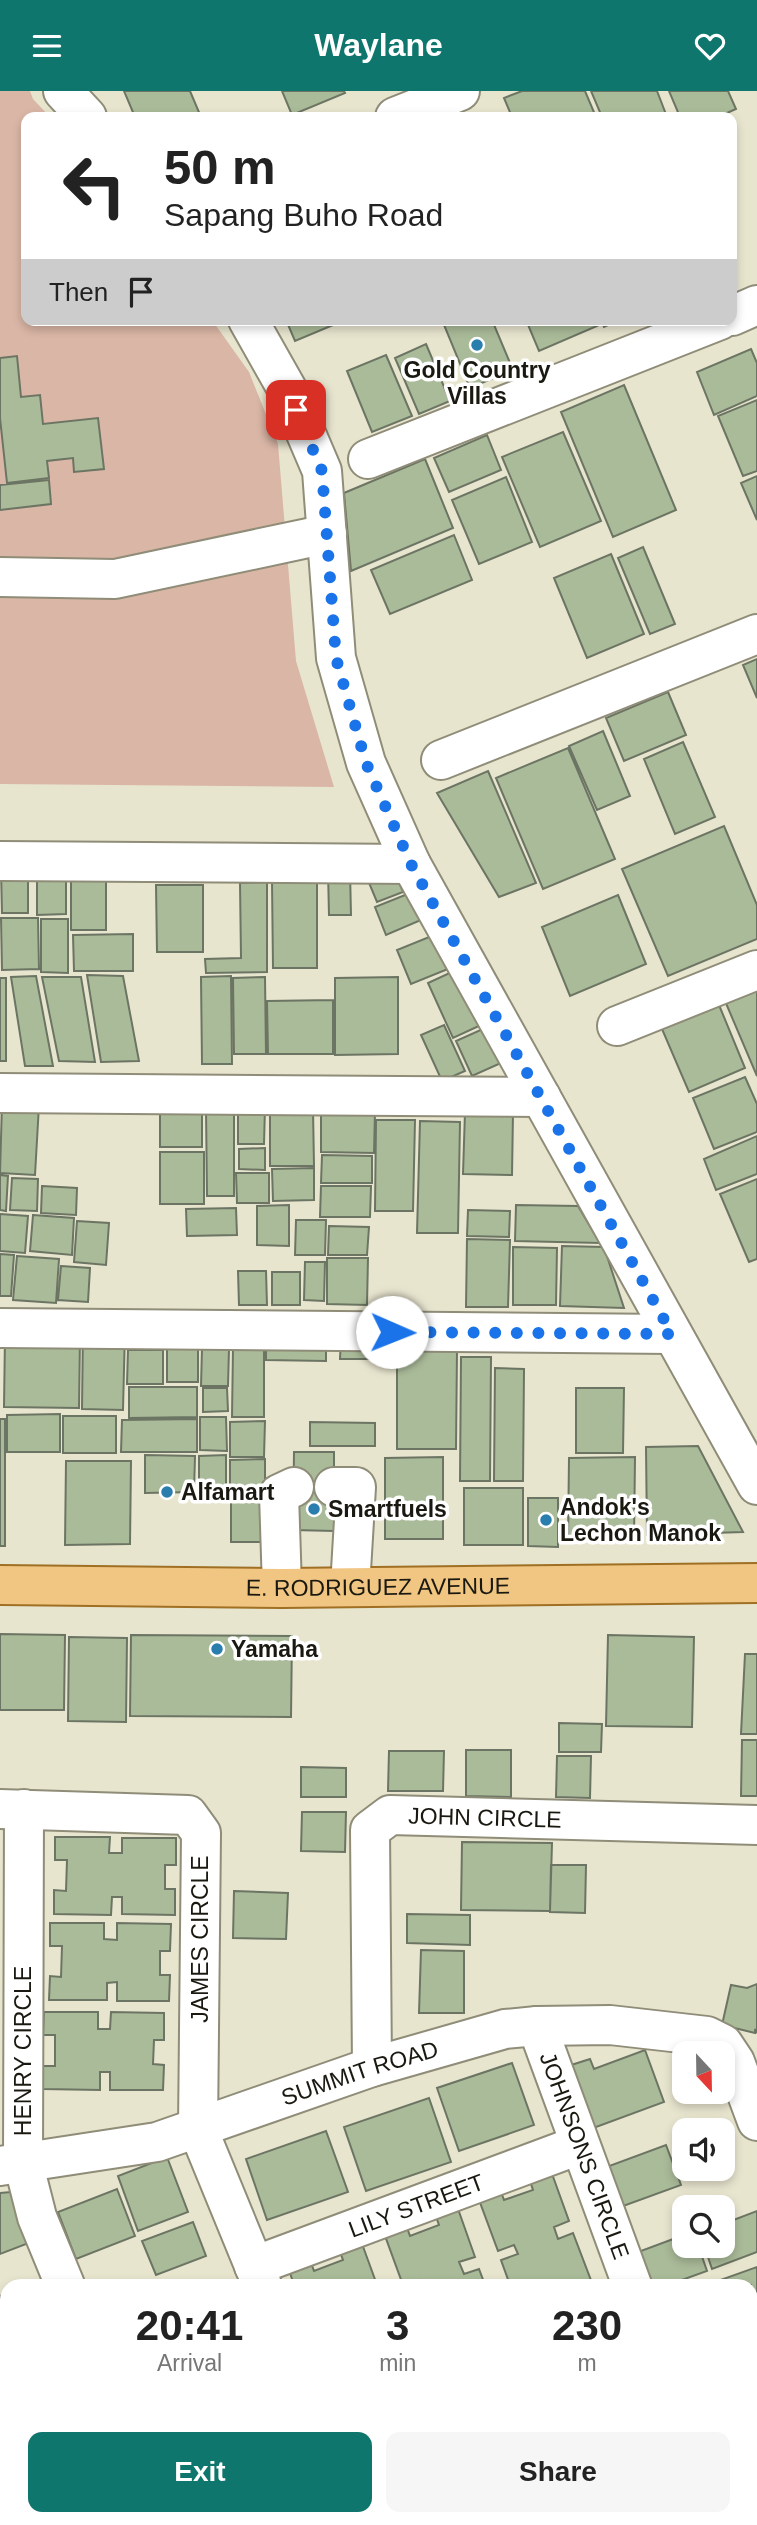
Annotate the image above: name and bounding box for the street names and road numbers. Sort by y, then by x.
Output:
street label: E. RODRIGUEZ AVENUE [246,1573,510,1601]
street label: JOHN CIRCLE [408,1803,562,1833]
street label: JAMES CIRCLE [187,1855,213,2023]
street label: HENRY CIRCLE [10,1966,36,2136]
street label: SUMMIT ROAD [278,2036,441,2111]
street label: JOHNSONS CIRCLE [535,2048,634,2263]
street label: LILY STREET [345,2169,487,2243]

